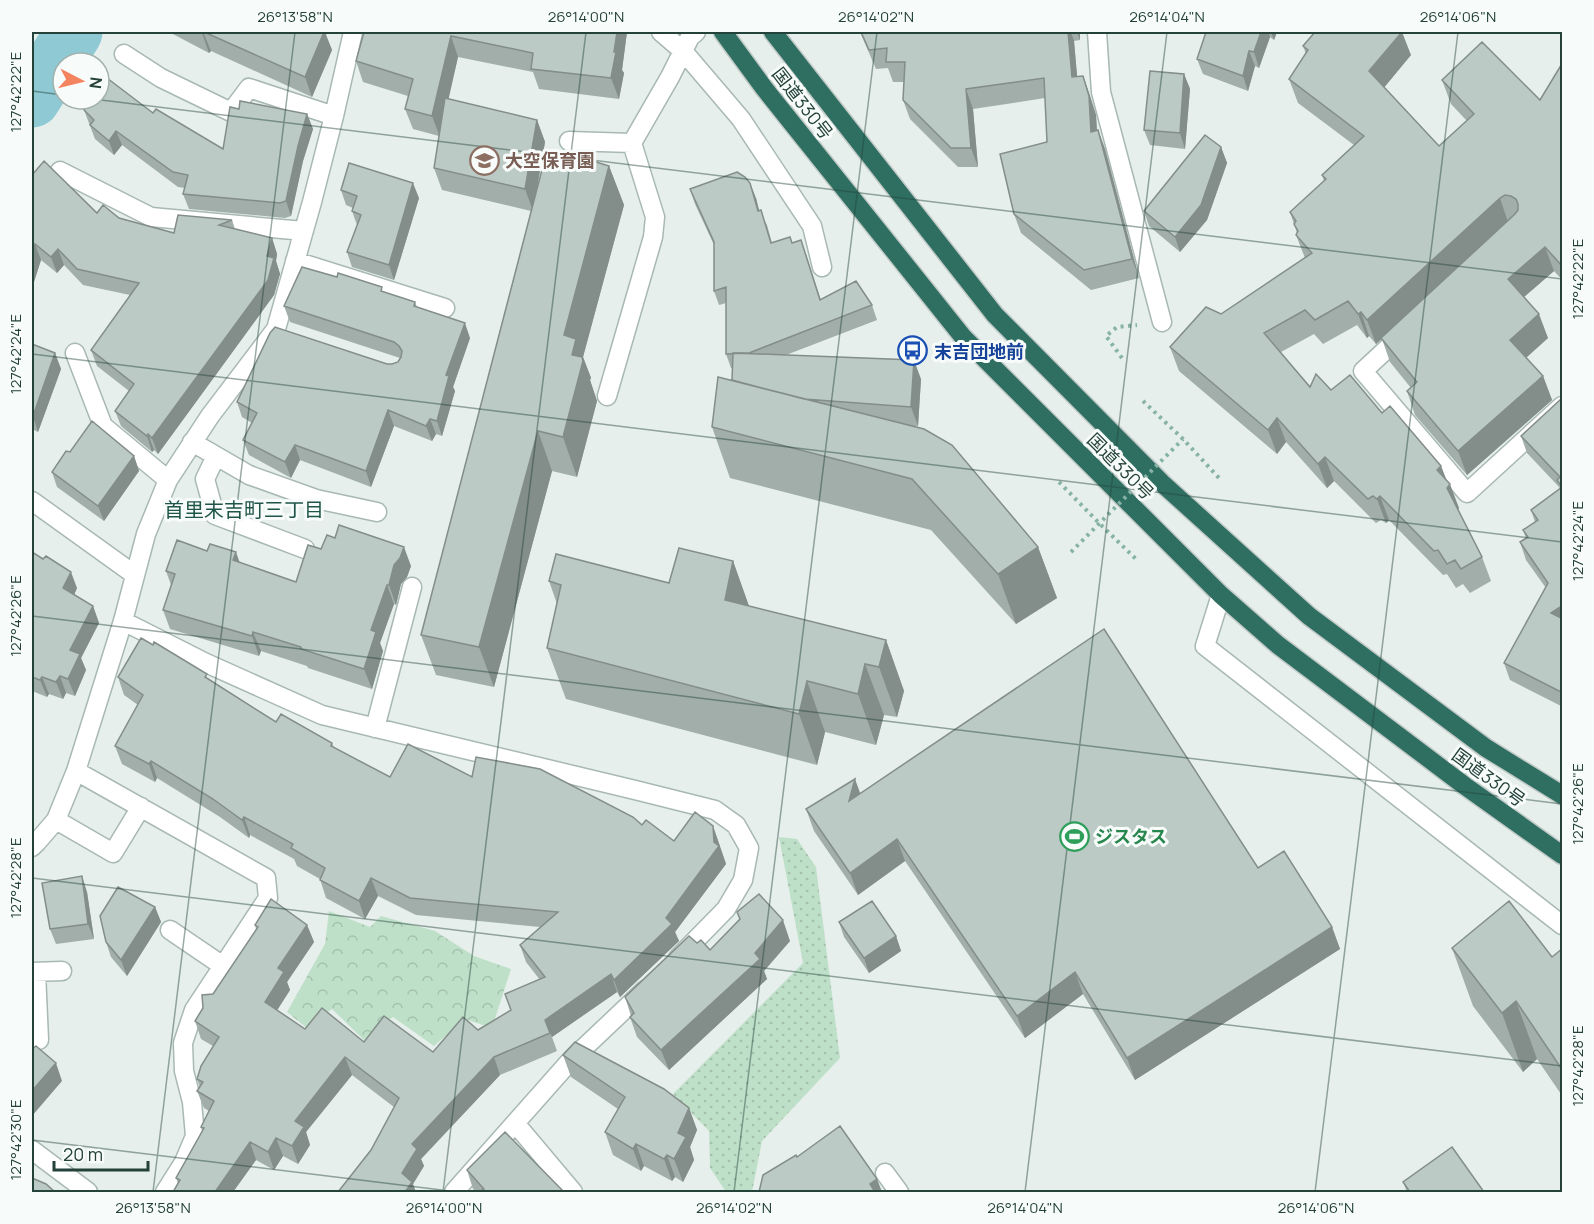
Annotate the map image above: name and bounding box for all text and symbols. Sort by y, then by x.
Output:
text: 26°13'58"N [257,6,333,27]
text: 26°14'00"N [548,6,624,27]
text: 26°14'02"N [838,6,914,27]
text: 26°14'04"N [1129,6,1205,27]
text: 26°14'06"N [1420,6,1496,27]
north arrow [51,51,111,111]
text: 127°42'22"E [5,52,26,132]
street label: 国道330号 [767,62,839,144]
text: N [84,76,108,90]
school or university icon: 大空保育園 [468,144,500,176]
place label: 大空保育園 [505,148,595,172]
text: 127°42'22"E [1567,239,1588,319]
text: 127°42'24"E [5,314,26,394]
bus stop icon: 末吉団地前 [897,335,929,367]
place label: 末吉団地前 [934,339,1024,363]
street label: 国道330号 [1083,428,1159,504]
district label: 首里末吉町三丁目 [164,496,324,523]
text: 127°42'24"E [1567,501,1588,581]
text: 127°42'26"E [5,575,26,657]
street label: 国道330号 [1448,742,1530,812]
text: 127°42'26"E [1567,763,1588,845]
sports icon: ジスタス [1058,820,1090,852]
place label: ジスタス [1095,824,1167,848]
text: 127°42'28"E [5,838,26,918]
text: 127°42'28"E [1567,1026,1588,1106]
text: 127°42'30"E [5,1099,26,1181]
scale bar [54,1134,148,1172]
text: 20 m [63,1142,103,1166]
text: 26°13'58"N [115,1197,191,1218]
text: 26°14'00"N [406,1197,482,1218]
text: 26°14'02"N [696,1197,772,1218]
text: 26°14'04"N [987,1197,1063,1218]
text: 26°14'06"N [1278,1197,1354,1218]

